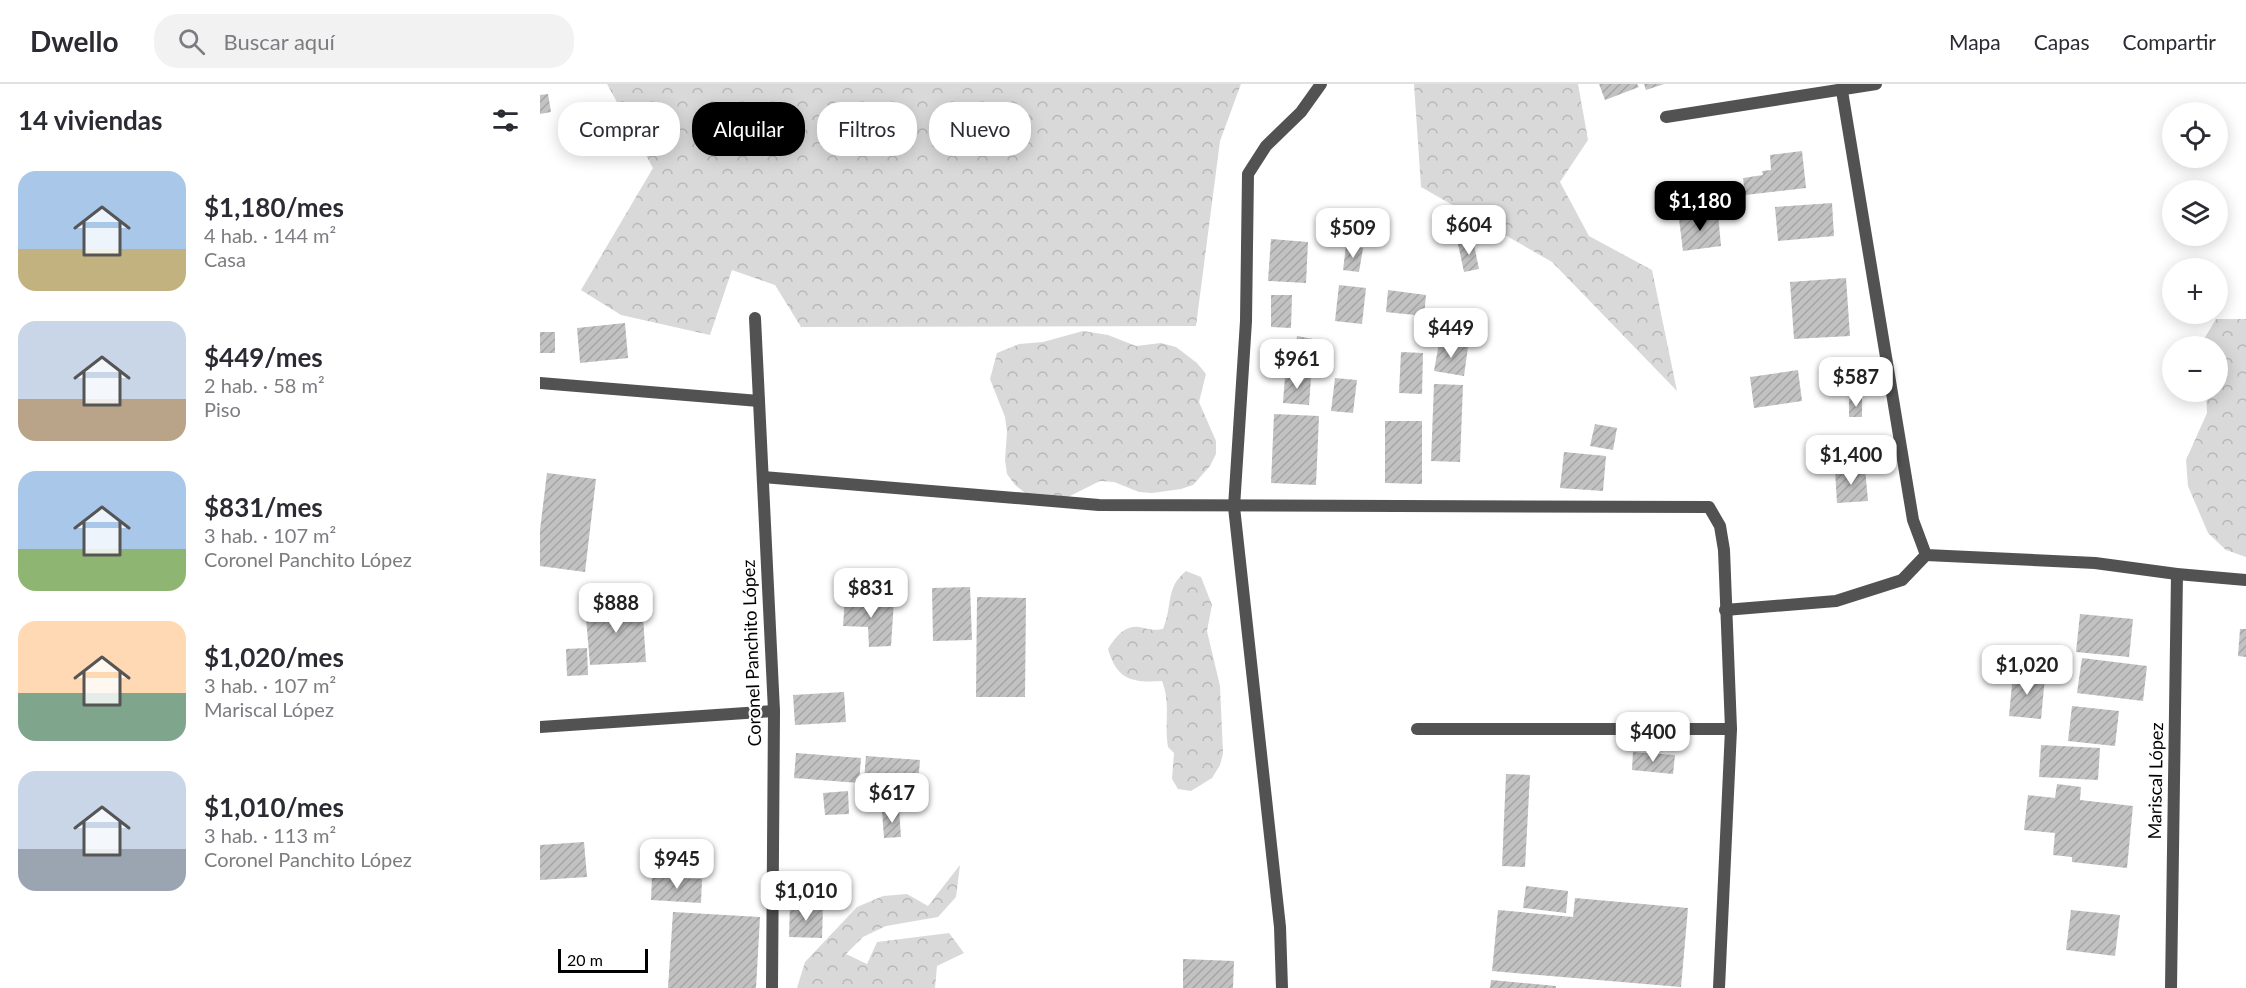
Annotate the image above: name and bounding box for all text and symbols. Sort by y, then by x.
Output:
search box [154,14,574,68]
text: Dwello [30,24,118,58]
icon: search [175,25,208,58]
text: Buscar aquí [223,28,335,55]
text: Mapa [1949,29,2001,54]
text: Capas [2034,29,2090,54]
text: Compartir [2123,29,2216,54]
chip: Comprar [558,102,680,156]
chip: Alquilar [692,102,805,156]
chip: Filtros [817,102,917,156]
chip: Nuevo [929,102,1031,156]
map controls [2162,102,2228,402]
button: locate [2162,102,2228,168]
text: 14 viviendas [18,104,162,136]
icon: filters [489,104,522,137]
button: layers [2162,180,2228,246]
pin: $1,180 [1651,181,1749,232]
text: $1,180 [1669,188,1731,212]
text: $1,180/mes [204,191,344,223]
icon: home [66,195,138,267]
pin: $604 [1433,205,1505,256]
pin: $509 [1317,208,1389,259]
text: $604 [1446,212,1492,236]
text: $509 [1330,215,1376,239]
text: 4 hab. · 144 m² [204,223,336,247]
text: Casa [204,247,246,271]
button: + [2162,258,2228,324]
pin: $449 [1415,308,1487,359]
text: $449 [1428,315,1474,339]
button: − [2162,336,2228,402]
pin: $961 [1261,339,1333,390]
text: $449/mes [204,341,323,373]
icon: home [66,345,138,417]
text: $961 [1274,346,1320,370]
pin: $587 [1820,357,1892,408]
text: $587 [1833,364,1879,388]
text: 2 hab. · 58 m² [204,373,325,397]
text: Piso [204,397,241,421]
pin: $1,400 [1802,435,1900,486]
text: $1,400 [1820,442,1882,466]
text: $831/mes [204,491,323,523]
icon: home [66,495,138,567]
text: 3 hab. · 107 m² [204,523,336,547]
text: Coronel Panchito López [204,547,412,571]
street label: Coronel Panchito López [737,559,765,747]
pin: $831 [835,568,907,619]
text: $831 [848,575,894,599]
pin: $888 [580,583,652,634]
text: $888 [593,590,639,614]
text: $1,020/mes [204,641,344,673]
icon: home [66,645,138,717]
pin: $1,020 [1978,645,2076,696]
text: $1,020 [1996,652,2058,676]
text: 3 hab. · 107 m² [204,673,336,697]
text: Mariscal López [204,697,334,721]
pin: $400 [1617,712,1689,763]
text: $400 [1630,719,1676,743]
street label: Mariscal López [2143,722,2167,840]
pin: $617 [856,773,928,824]
text: $617 [869,780,915,804]
text: $1,010/mes [204,791,344,823]
icon: home [66,795,138,867]
text: 3 hab. · 113 m² [204,823,336,847]
pin: $945 [641,839,713,890]
text: $945 [654,846,700,870]
text: Coronel Panchito López [204,847,412,871]
pin: $1,010 [757,871,855,922]
text: $1,010 [775,878,837,902]
scale bar [558,946,648,974]
text: 20 m [567,950,603,969]

